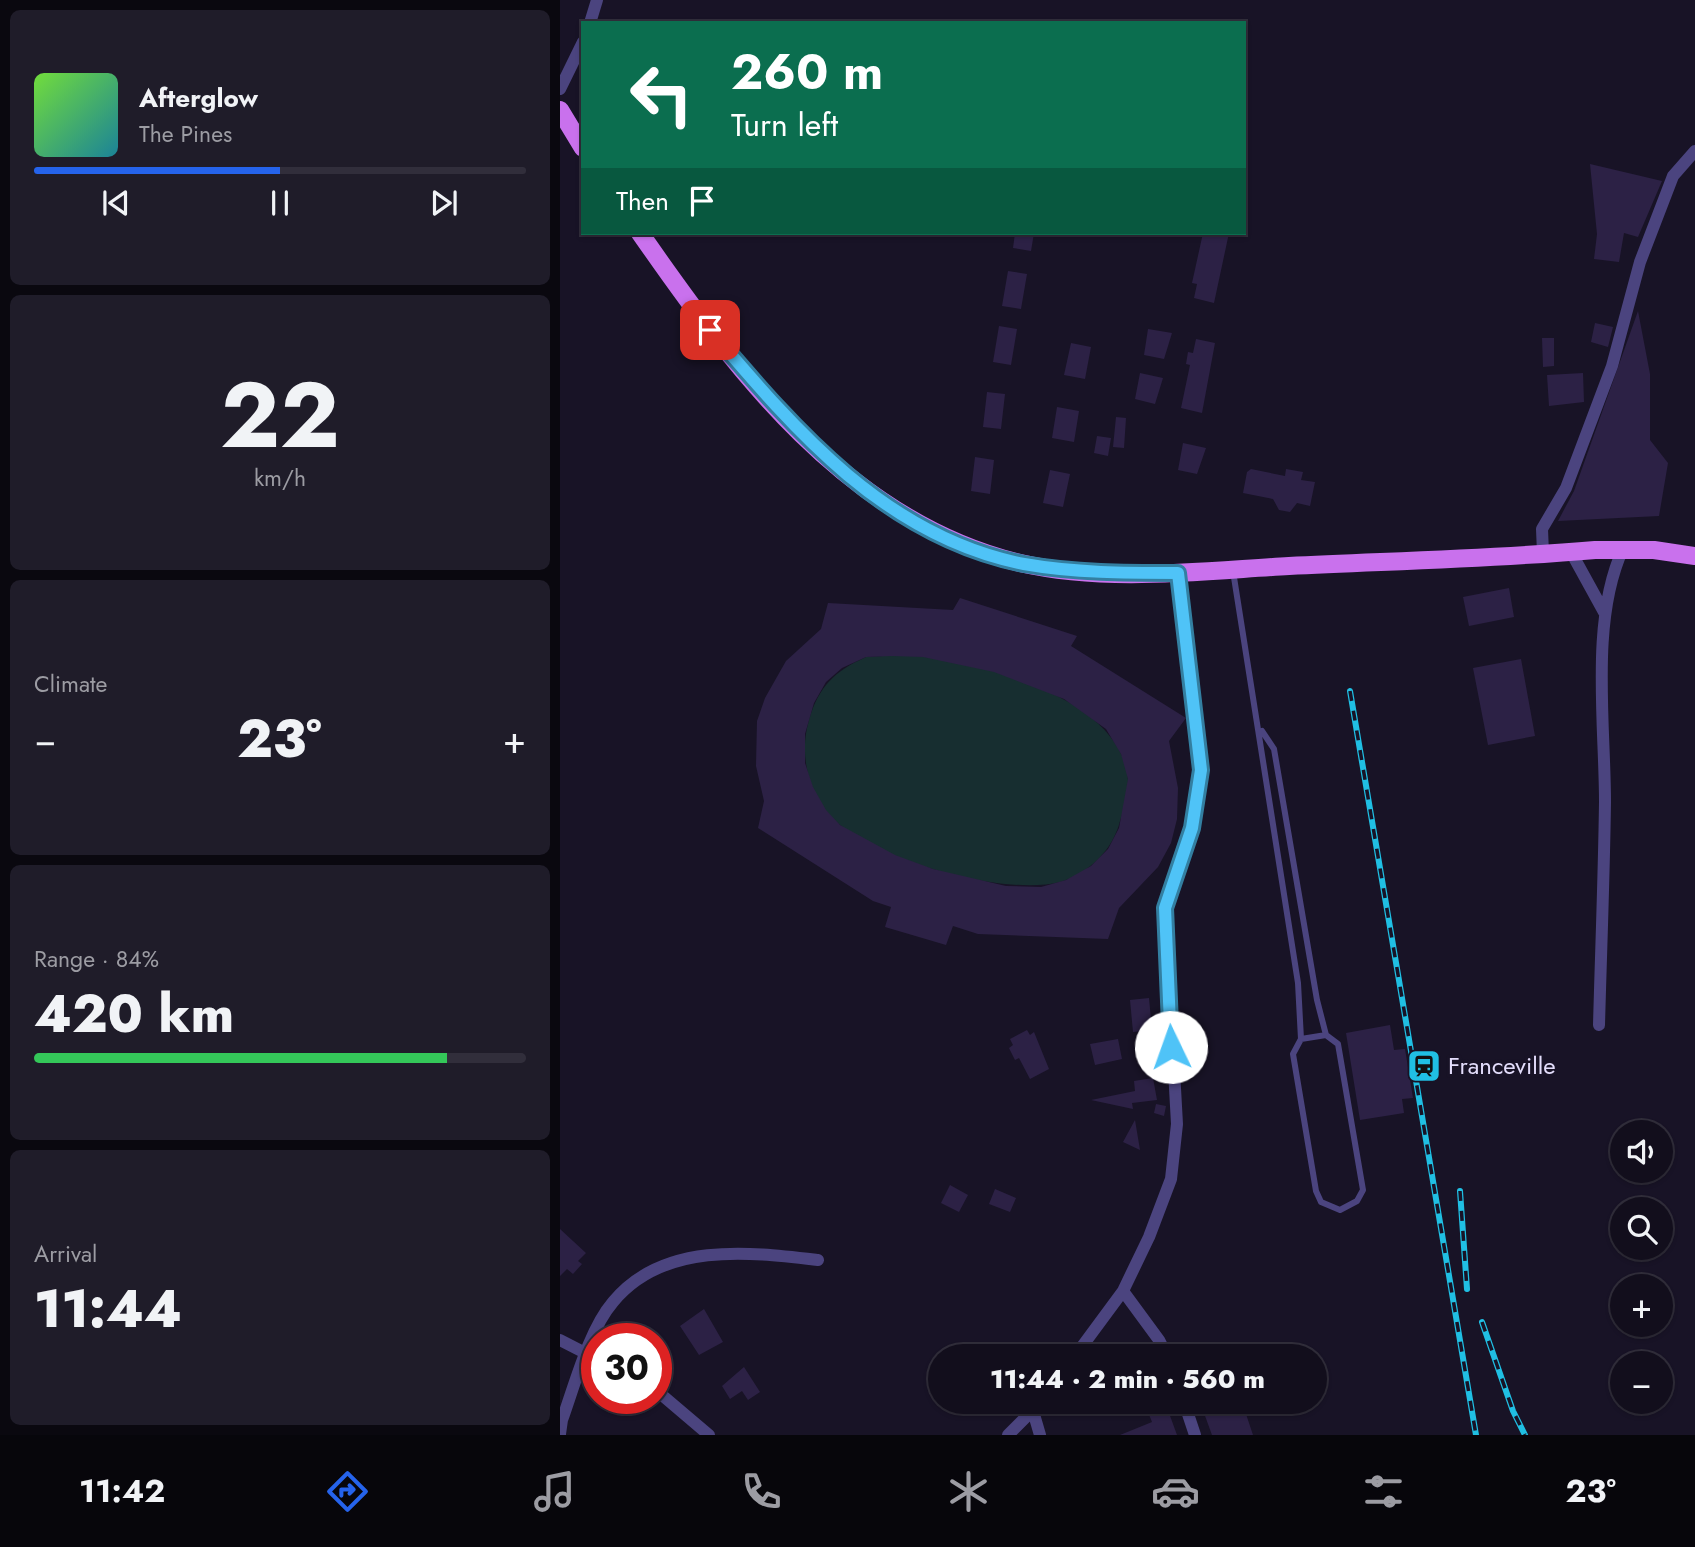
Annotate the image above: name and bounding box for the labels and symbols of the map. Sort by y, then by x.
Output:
pin [680,300,740,360]
position arrow [1134,1010,1208,1084]
station icon: Franceville [1405,1047,1443,1085]
place label: Franceville [1448,1048,1556,1083]
speed limit sign: 30 [581,1323,672,1414]

